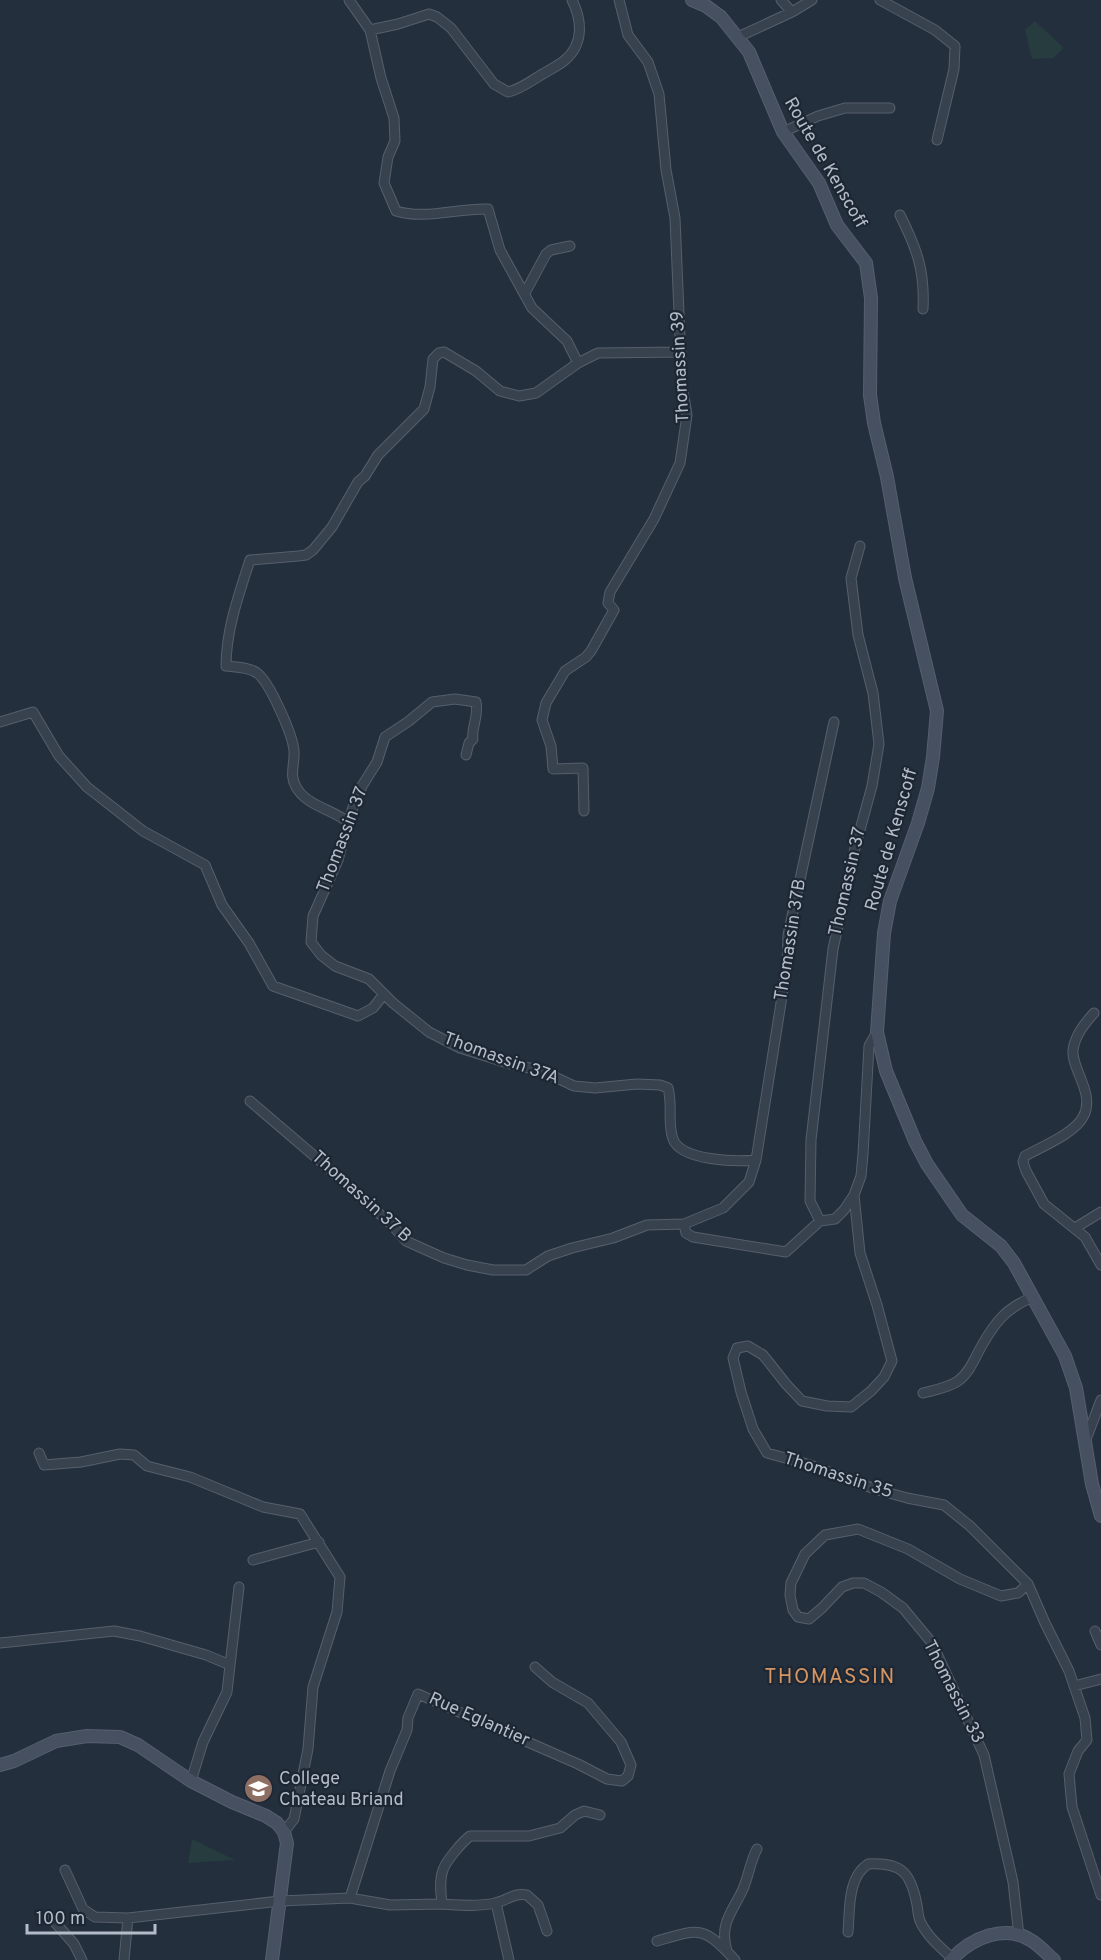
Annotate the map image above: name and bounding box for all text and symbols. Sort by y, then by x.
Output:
street label: Route de Kenscoff [778,93,872,233]
street label: Thomassin 39 [667,310,695,424]
street label: Route de Kenscoff [861,766,923,914]
street label: Thomassin 37 [312,784,374,896]
street label: Thomassin 37 [824,825,872,939]
street label: Thomassin 37B [770,877,812,1003]
street label: Thomassin 37A [440,1027,562,1091]
street label: Thomassin 37 B [306,1146,416,1248]
street label: Thomassin 35 [780,1448,896,1504]
street label: Thomassin 33 [917,1636,989,1748]
district label: THOMASSIN [764,1664,896,1691]
street label: Rue Eglantier [425,1688,533,1752]
place label: College Chateau Briand [279,1768,404,1812]
school or university icon: College Chateau Briand [242,1773,274,1805]
scale bar [27,1897,154,1935]
text: 100 m [36,1908,85,1931]

